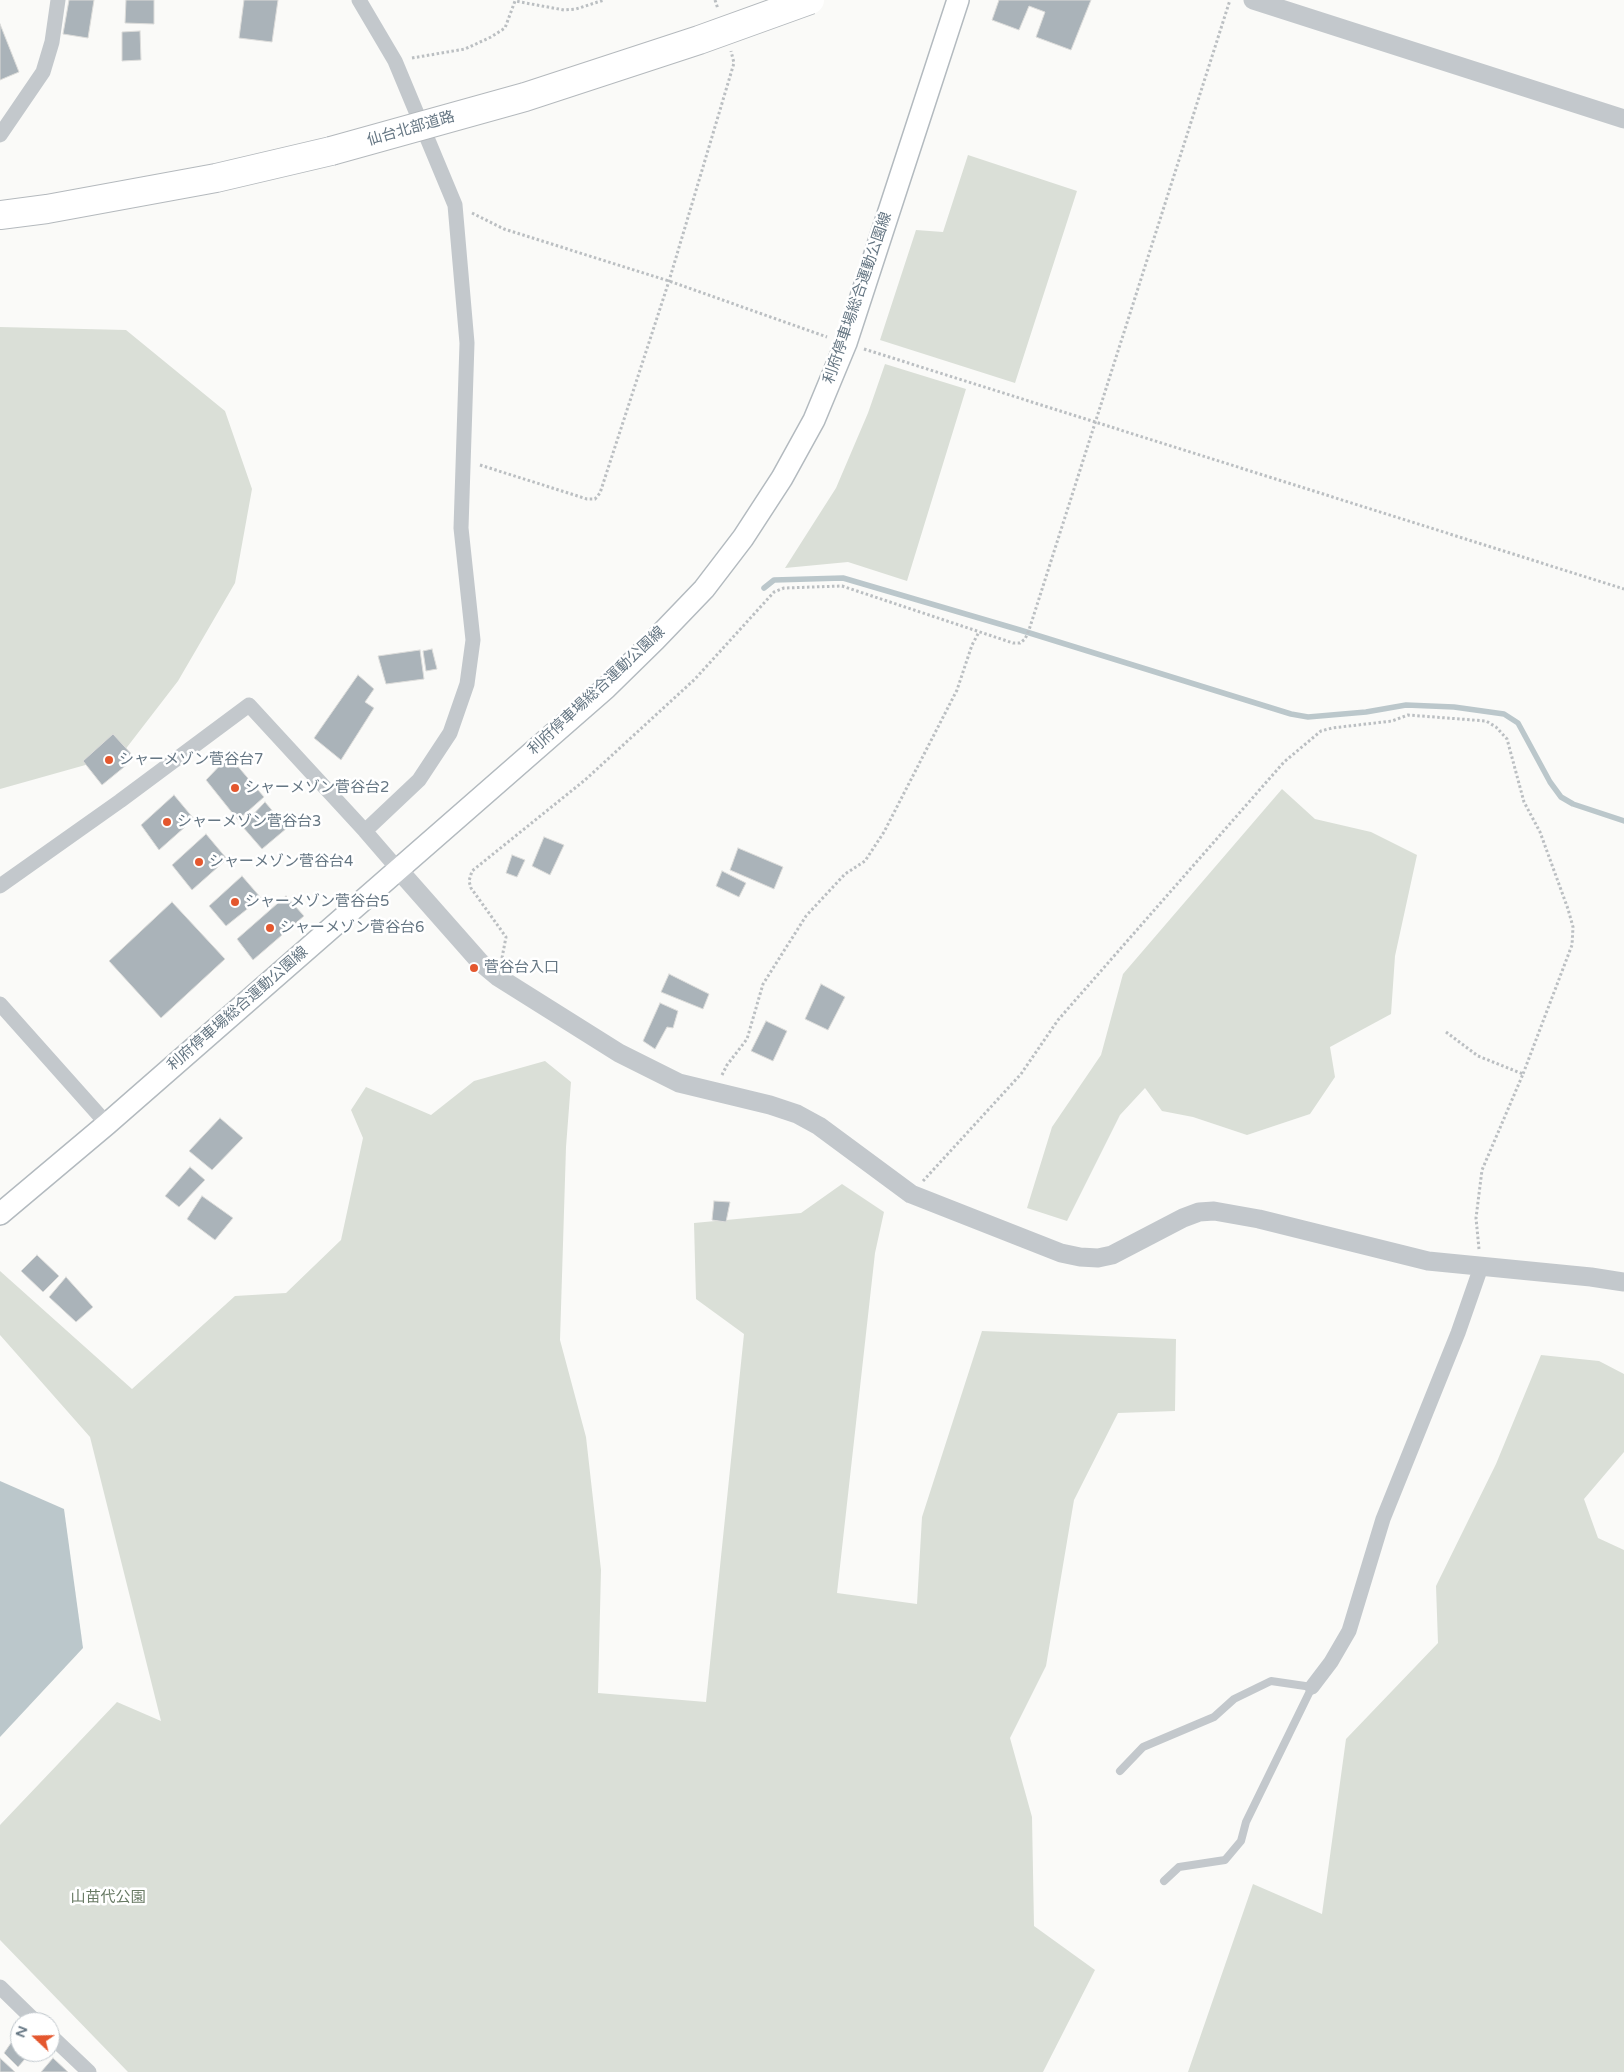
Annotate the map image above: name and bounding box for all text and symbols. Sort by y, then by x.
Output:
street label: 仙台北部道路 [365,108,457,150]
street label: 利府停車場総合運動公園線 [820,210,896,386]
street label: 利府停車場総合運動公園線 [525,623,669,759]
place label: シャーメゾン菅谷台7 [119,751,263,769]
marker: シャーメゾン菅谷台7 [103,754,115,766]
place label: シャーメゾン菅谷台2 [245,779,389,797]
marker: シャーメゾン菅谷台2 [229,782,241,794]
place label: シャーメゾン菅谷台3 [177,813,321,831]
marker: シャーメゾン菅谷台3 [161,816,173,828]
place label: シャーメゾン菅谷台4 [209,853,353,871]
marker: シャーメゾン菅谷台4 [193,856,205,868]
place label: シャーメゾン菅谷台5 [245,893,389,911]
marker: シャーメゾン菅谷台5 [229,896,241,908]
place label: シャーメゾン菅谷台6 [280,919,424,937]
marker: シャーメゾン菅谷台6 [264,922,276,934]
street label: 利府停車場総合運動公園線 [164,943,312,1075]
place label: 菅谷台入口 [484,959,559,977]
marker: 菅谷台入口 [468,962,480,974]
park label: 山苗代公園 [71,1889,145,1907]
north arrow [10,2012,60,2062]
text: N [12,2024,31,2040]

